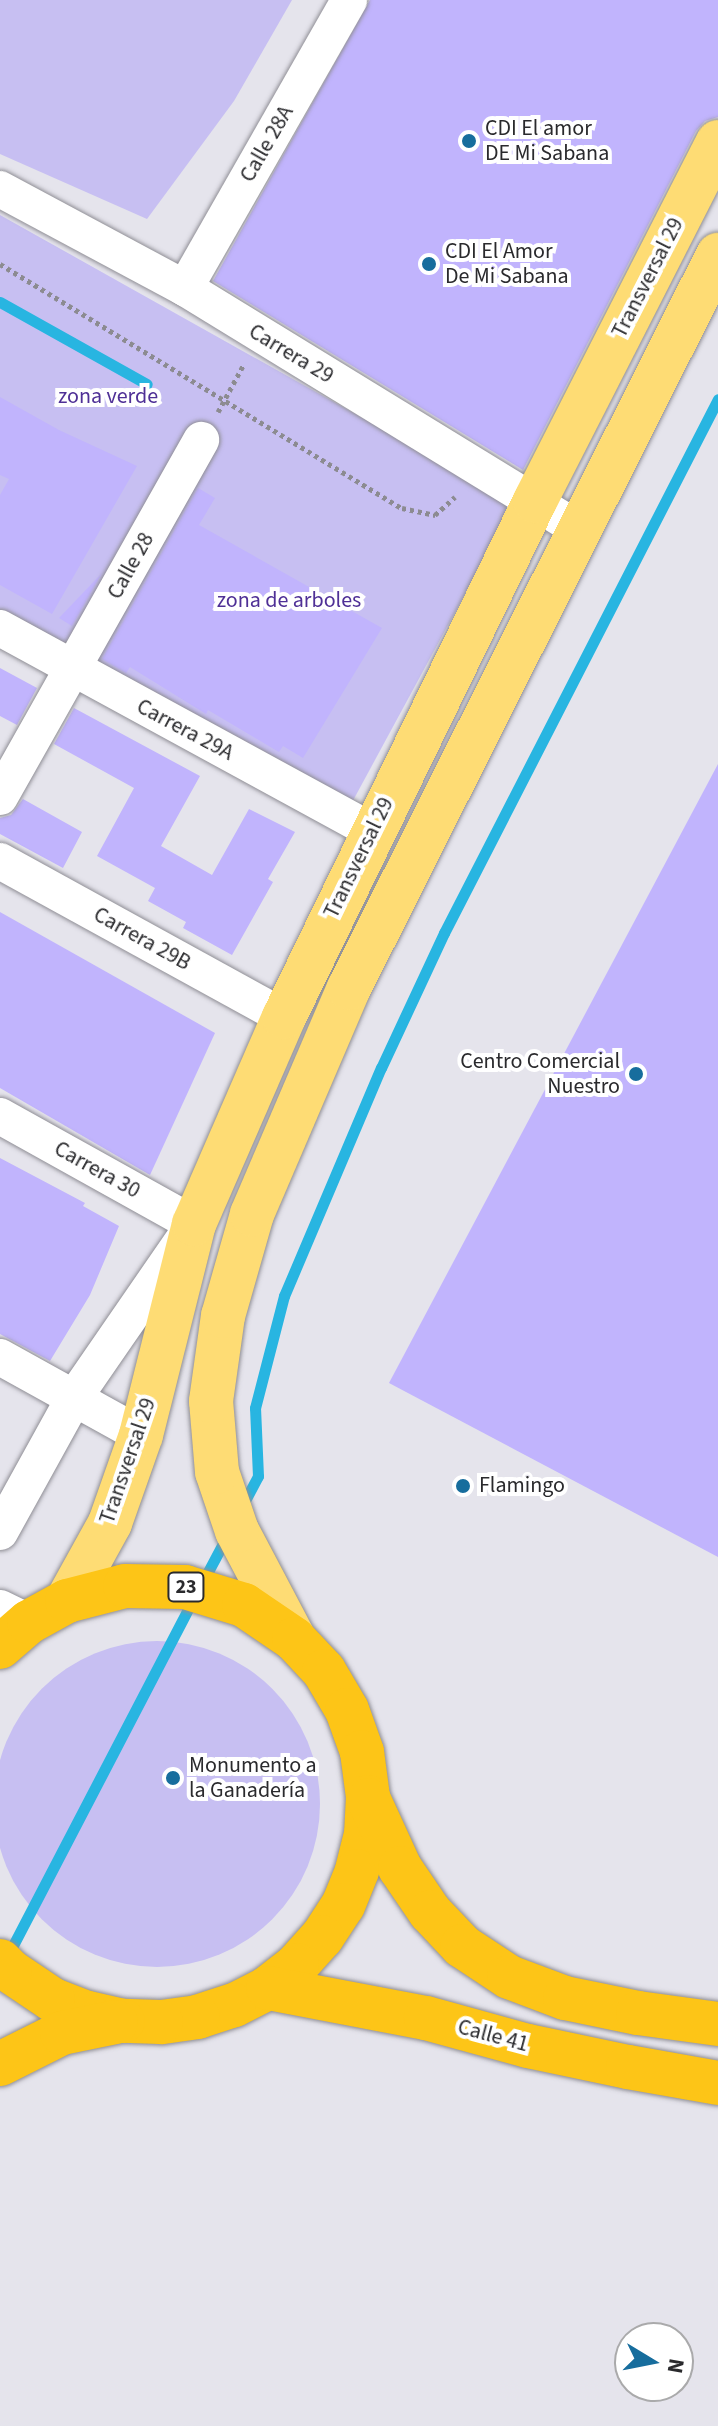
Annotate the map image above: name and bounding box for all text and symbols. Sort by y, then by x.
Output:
street label: Calle 28A [235,101,299,187]
place label: CDI El amor DE Mi Sabana [485,115,609,166]
marker: CDI El amor DE Mi Sabana [460,132,478,150]
street label: Transversal 29 [606,214,690,342]
place label: CDI El Amor De Mi Sabana [445,238,569,290]
marker: CDI El Amor De Mi Sabana [420,255,438,273]
street label: Carrera 29 [244,318,338,390]
park label: zona verde [58,384,158,410]
street label: Calle 28 [102,528,160,604]
park label: zona de arboles [217,588,361,614]
street label: Carrera 29A [132,693,238,767]
street label: Transversal 29 [318,793,400,923]
street label: Carrera 29B [89,902,195,976]
place label: Centro Comercial Nuestro [460,1048,620,1100]
marker: Centro Comercial Nuestro [627,1065,645,1083]
street label: Carrera 30 [49,1136,145,1204]
street label: Transversal 29 [94,1395,162,1527]
place label: Flamingo [479,1473,565,1499]
marker: Flamingo [454,1477,472,1495]
road number: 23 [166,1571,206,1603]
place label: Monumento a la Ganadería [189,1752,317,1804]
marker: Monumento a la Ganadería [164,1769,182,1787]
street label: Calle 41 [455,2014,531,2058]
north arrow [614,2322,694,2402]
text: N [659,2356,693,2376]

